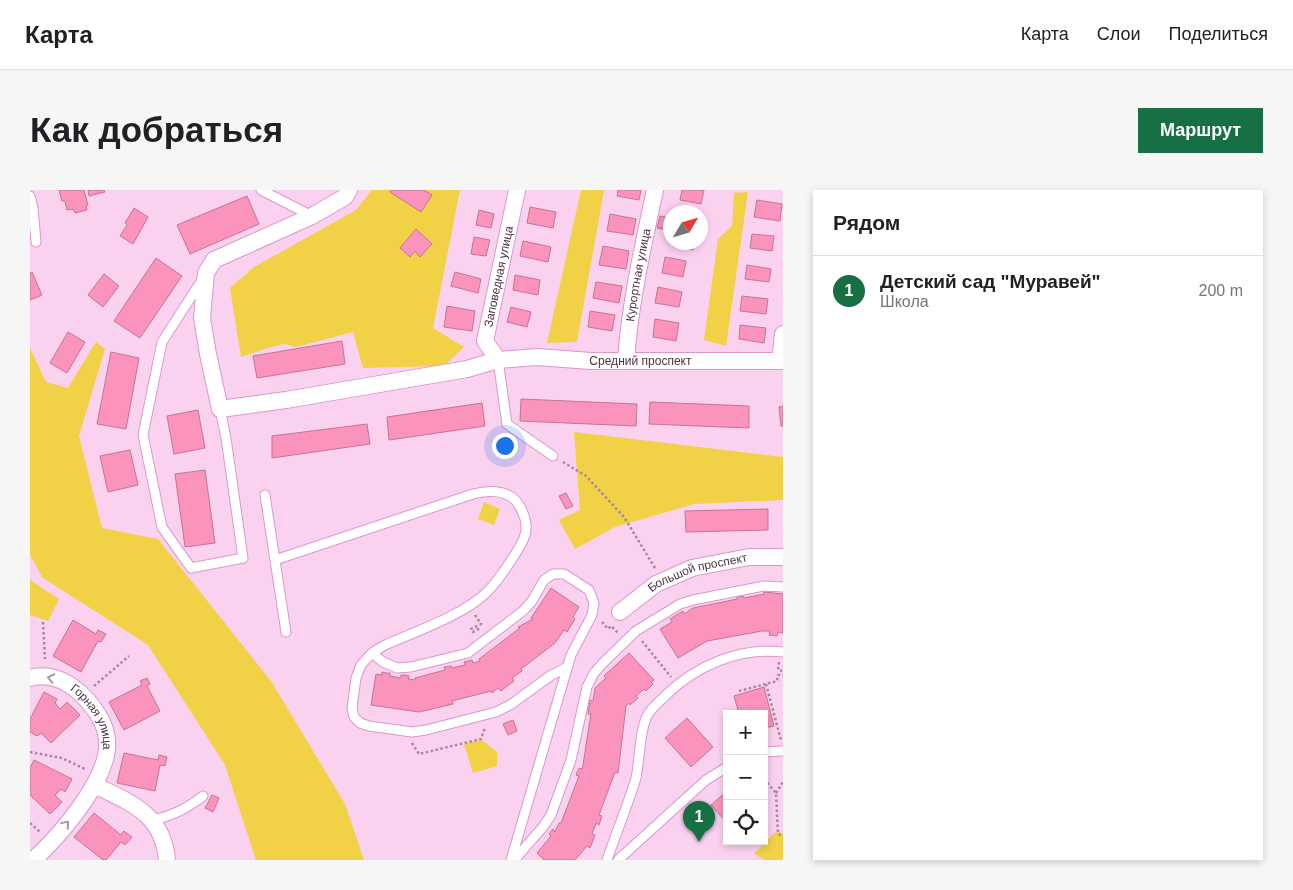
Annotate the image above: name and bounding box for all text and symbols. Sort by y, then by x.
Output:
text: Карта [25,21,93,48]
text: Карта [1021,24,1069,44]
text: Слои [1097,24,1141,44]
text: Поделиться [1169,24,1268,44]
button: Маршрут [1138,108,1263,153]
text: Как добраться [30,110,283,149]
north arrow [663,205,708,250]
text: Рядом [833,211,900,234]
street label: Заповедная улица [481,224,516,328]
street label: Курортная улица [623,227,654,322]
text: Детский сад "Муравей" [880,271,1101,292]
text: 1 [845,282,853,299]
text: 200 m [1199,282,1243,299]
text: Школа [880,293,929,310]
street label: Средний проспект [589,354,692,368]
your location [492,433,518,459]
street label: Большой проспект [645,550,749,595]
one-way arrow [47,673,56,684]
street label: Горная улица [68,681,114,750]
map controls [723,710,768,845]
button: + [723,710,768,755]
button: − [723,755,768,800]
button: locate [723,800,768,845]
pin: 1 [683,801,715,842]
one-way arrow [60,821,69,830]

